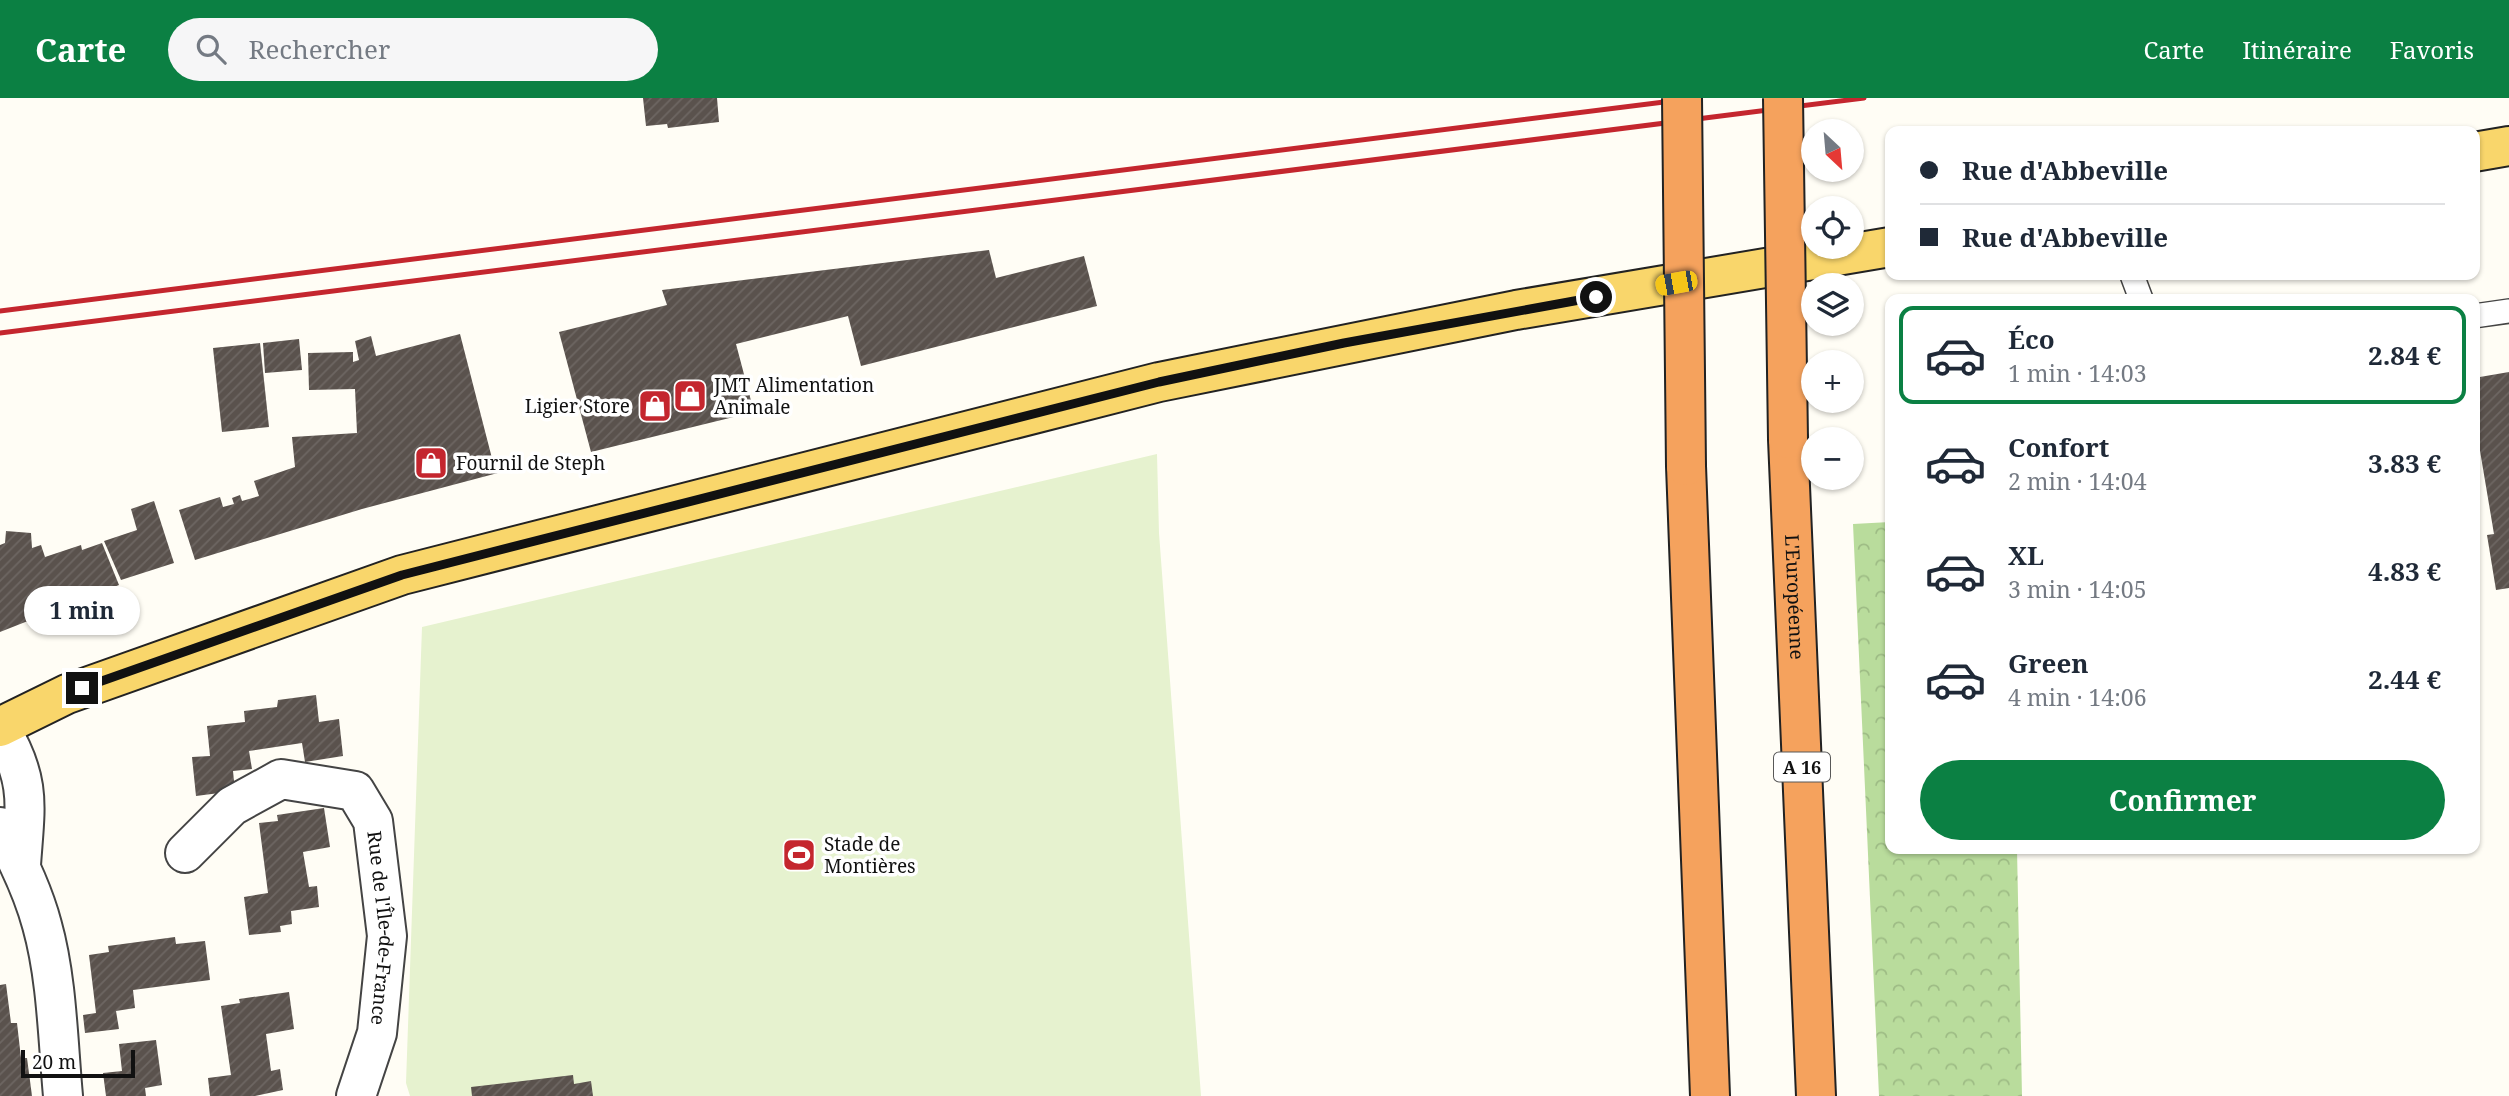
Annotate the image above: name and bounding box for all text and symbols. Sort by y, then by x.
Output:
search box [168,18,658,81]
text: Carte [35,27,126,72]
icon: search [192,30,230,68]
text: Rechercher [248,31,390,67]
text: Carte [2143,33,2204,66]
text: Itinéraire [2242,33,2352,66]
text: Favoris [2390,33,2474,66]
north arrow [1801,119,1864,182]
map controls [1801,119,1864,490]
text: Rue d'Abbeville [1962,152,2168,188]
button: locate [1801,196,1864,259]
text: Rue d'Abbeville [1962,219,2168,255]
car [1654,269,1699,297]
button: layers [1801,273,1864,336]
route start [1580,281,1612,313]
text: Éco [2008,321,2055,357]
icon: car [1924,324,1987,387]
text: 2.84 € [2368,337,2441,373]
button: + [1801,350,1864,413]
text: 1 min · 14:03 [2008,357,2146,389]
place label: JMT Alimentation Animale [713,372,874,420]
shop icon: JMT Alimentation Animale [671,377,709,415]
shop icon: Ligier Store [636,387,674,425]
place label: Ligier Store [525,393,630,419]
button: − [1801,427,1864,490]
text: Confort [2008,429,2109,465]
icon: car [1924,432,1987,495]
shop icon: Fournil de Steph [412,444,450,482]
text: 3.83 € [2368,445,2441,481]
place label: Fournil de Steph [456,450,605,476]
text: 2 min · 14:04 [2008,465,2146,497]
street label: L'Européenne [1779,534,1810,660]
text: XL [2008,537,2044,573]
icon: car [1924,540,1987,603]
text: 4.83 € [2368,553,2441,589]
text: 3 min · 14:05 [2008,573,2146,605]
callout: 1 min [24,587,140,636]
text: 1 min [49,594,115,626]
text: Green [2008,645,2089,681]
icon: car [1924,648,1987,711]
text: 2.44 € [2368,661,2441,697]
route end [66,672,98,704]
text: 4 min · 14:06 [2008,681,2146,713]
road number: A 16 [1774,752,1830,782]
button: Confirmer [1920,760,2445,840]
street label: Rue de l'Île-de-France [361,829,400,1026]
place label: Stade de Montières [824,831,916,879]
sports icon: Stade de Montières [780,836,818,874]
scale bar [21,1047,135,1079]
text: 20 m [32,1049,76,1075]

